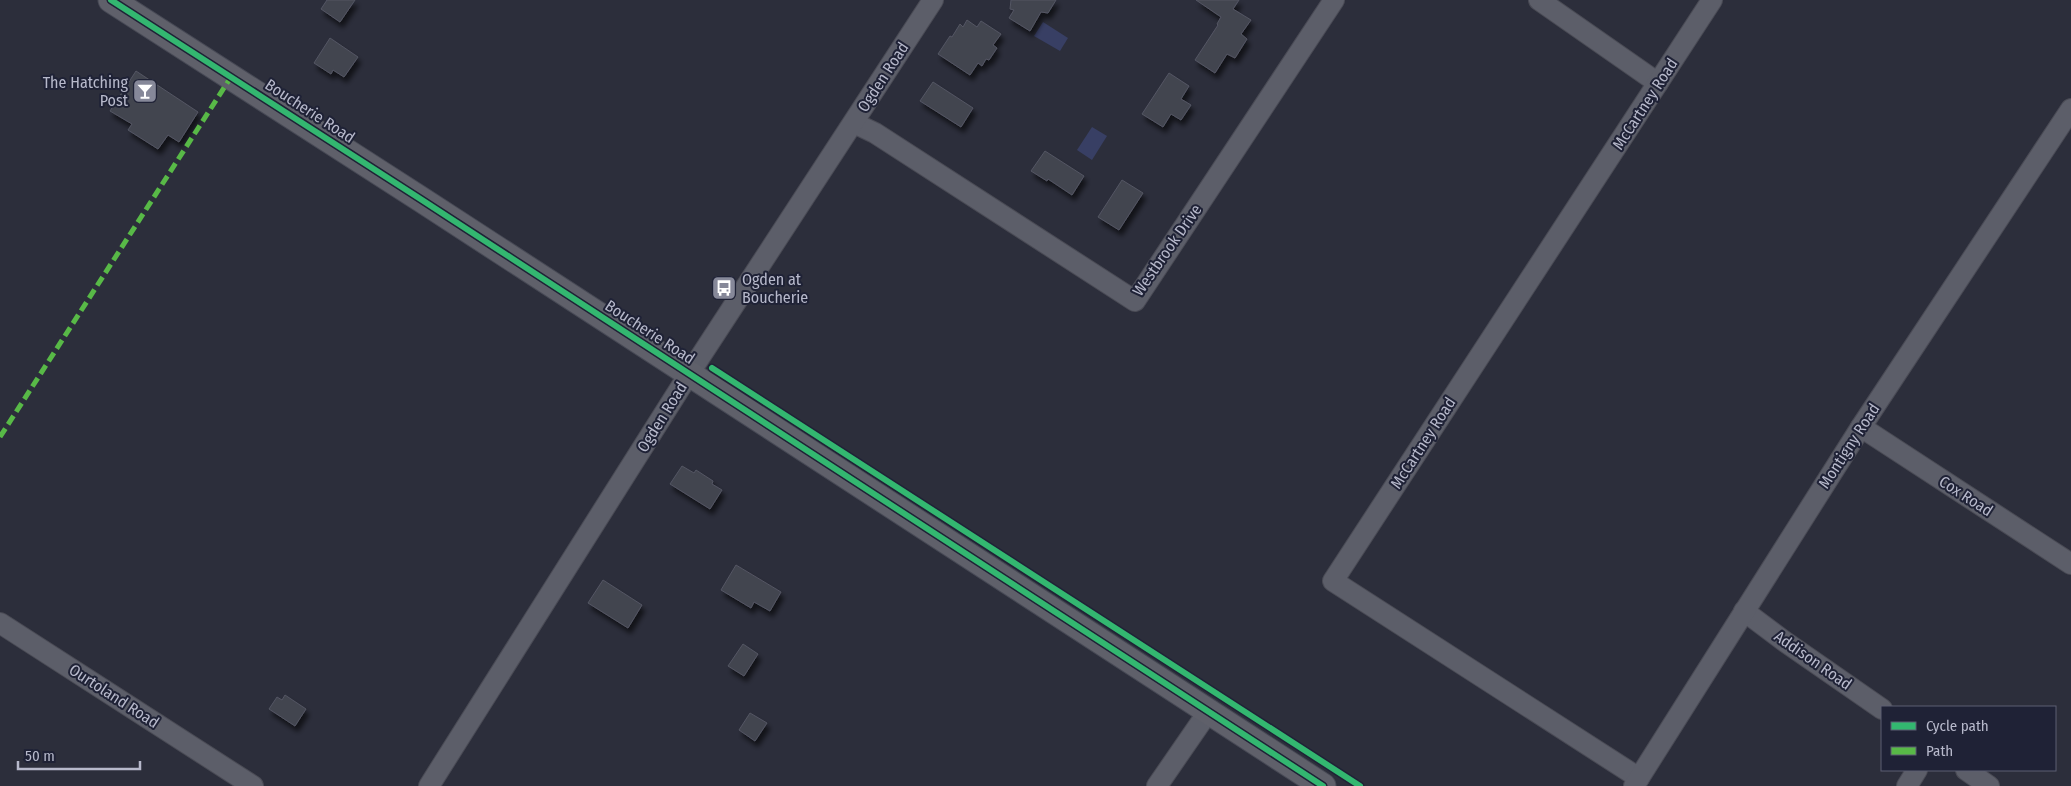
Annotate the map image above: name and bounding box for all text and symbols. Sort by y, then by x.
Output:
street label: Ogden Road [853,39,913,115]
street label: McCartney Road [1608,55,1682,153]
place label: The Hatching Post [43,73,129,110]
street label: Boucherie Road [262,75,358,147]
bar icon: The Hatching Post [132,78,158,104]
street label: Westbrook Drive [1128,201,1206,299]
place label: Ogden at Boucherie [742,270,808,307]
bus stop icon: Ogden at Boucherie [711,275,737,301]
street label: Boucherie Road [602,296,698,368]
street label: Ogden Road [633,378,691,456]
street label: McCartney Road [1386,394,1460,492]
street label: Montigny Road [1815,400,1883,492]
street label: Cox Road [1936,472,1996,520]
street label: Addison Road [1771,626,1855,694]
street label: Ourtoland Road [65,660,163,732]
legend [1881,706,2056,771]
text: Cycle path [1926,717,1989,735]
scale bar [18,738,140,770]
text: Path [1926,742,1953,760]
text: 50 m [25,747,55,765]

